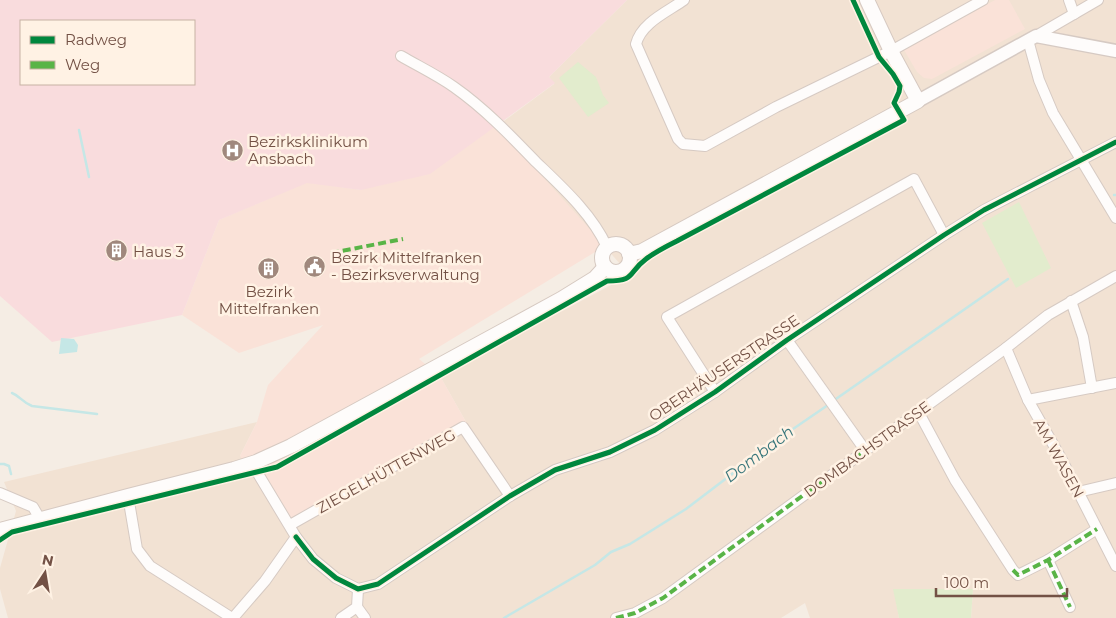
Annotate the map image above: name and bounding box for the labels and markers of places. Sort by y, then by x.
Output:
place label: Bezirksklinikum Ansbach [248,132,368,168]
hospital icon: Bezirksklinikum Ansbach [220,138,244,162]
building icon: Haus 3 [105,239,129,263]
place label: Haus 3 [133,242,184,261]
place label: Bezirk Mittelfranken - Bezirksverwaltung [331,248,482,284]
public building icon: Bezirk Mittelfranken - Bezirksverwaltung [303,254,327,278]
building icon: Bezirk Mittelfranken [257,256,281,280]
place label: Bezirk Mittelfranken [219,282,319,318]

